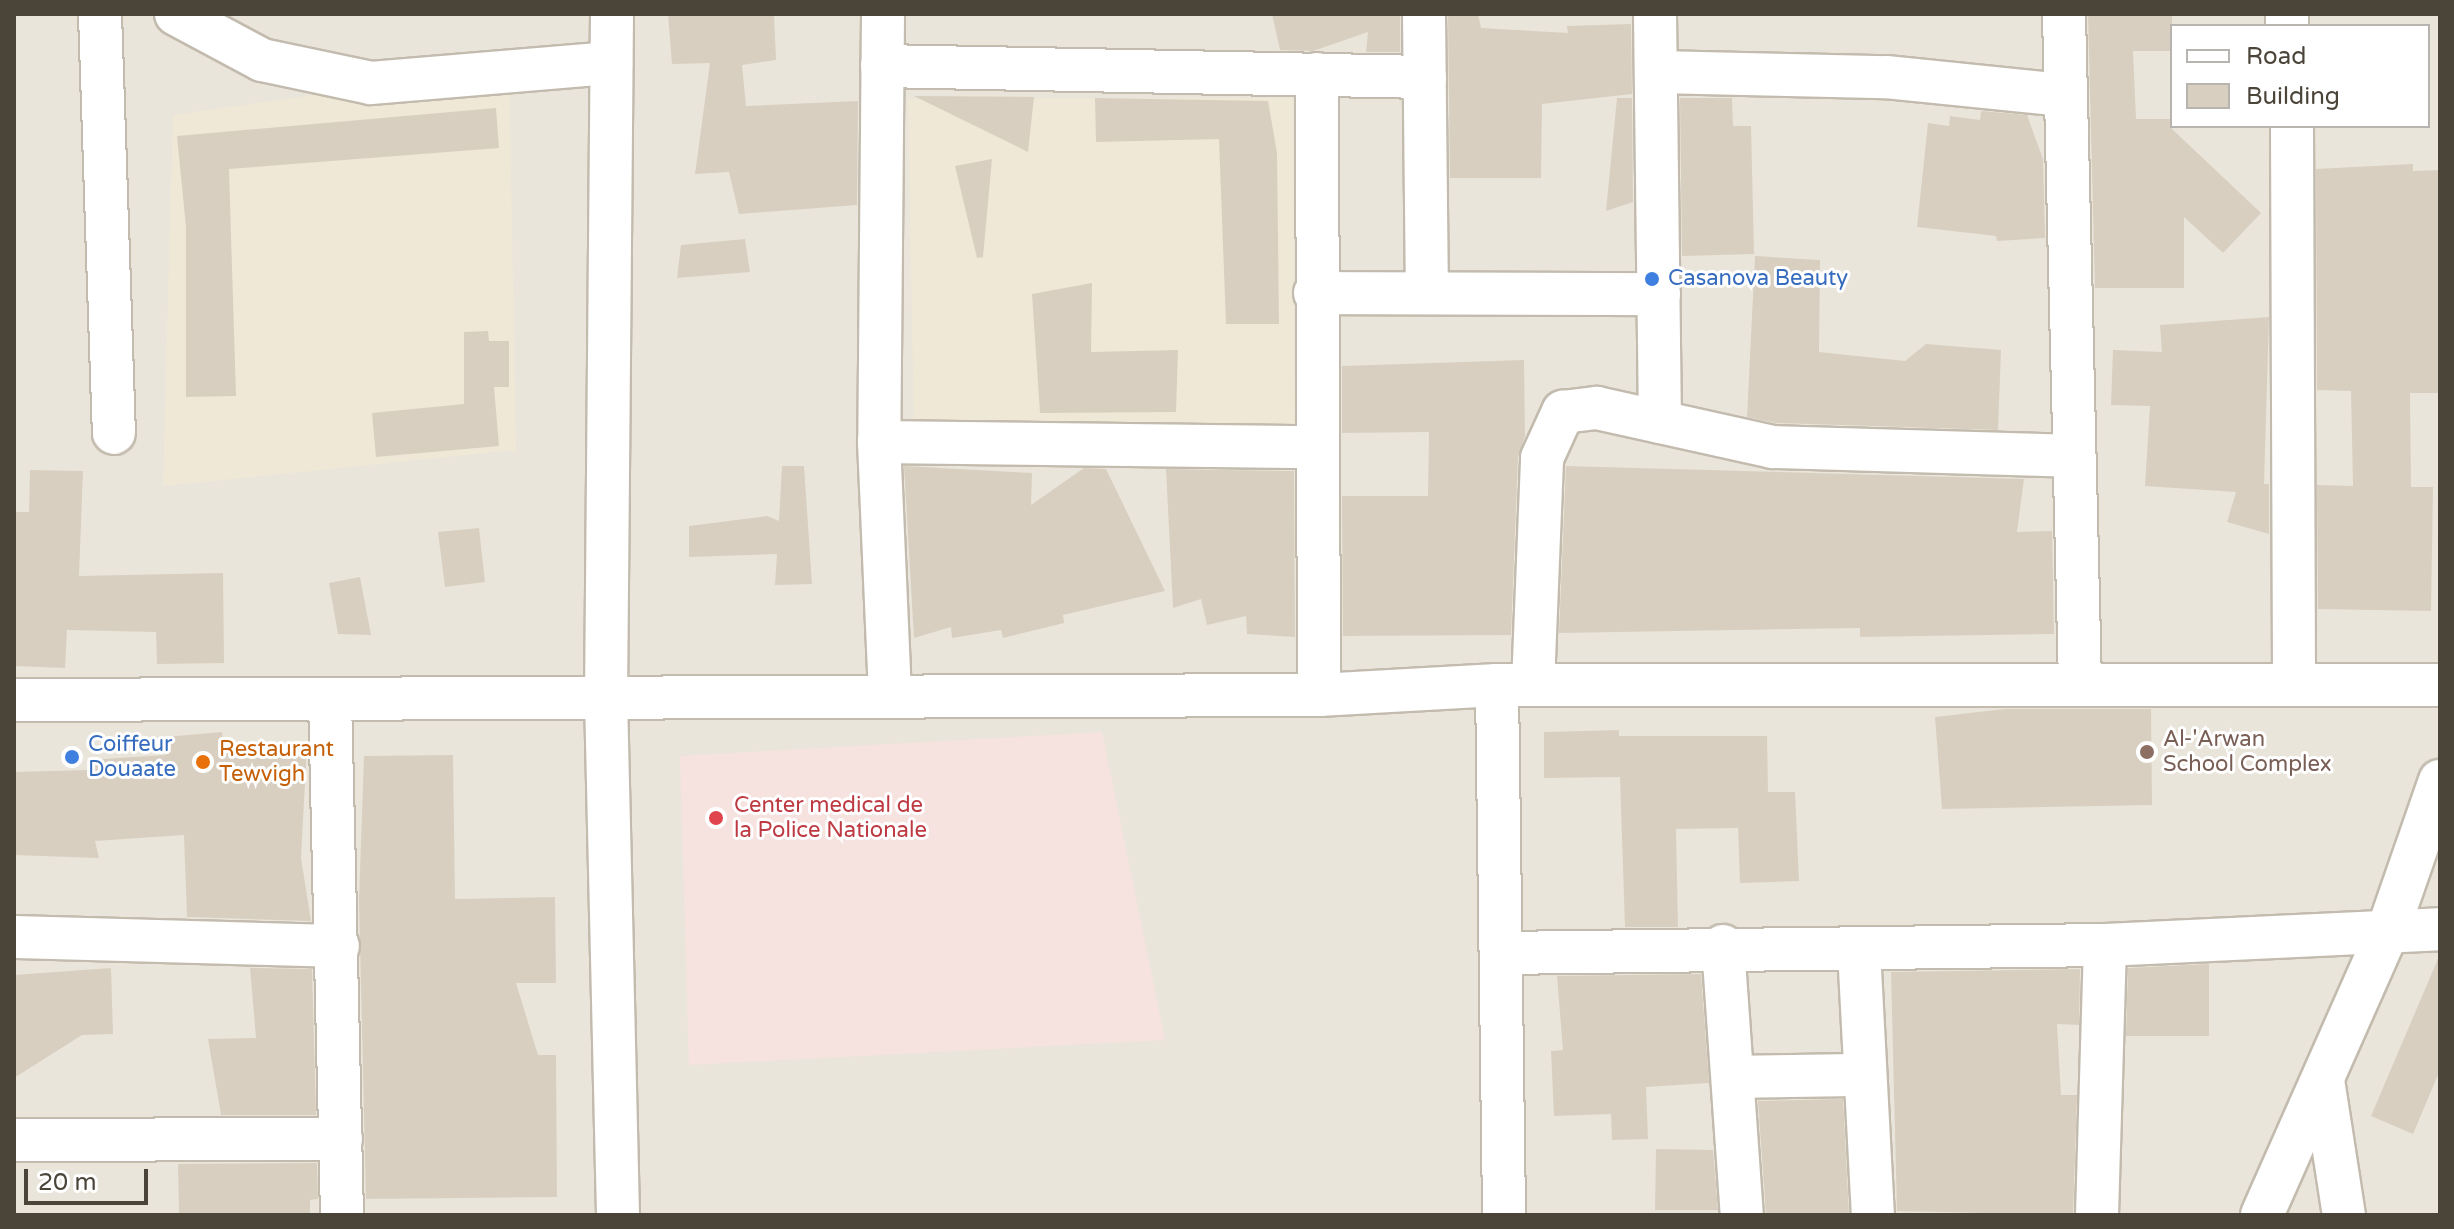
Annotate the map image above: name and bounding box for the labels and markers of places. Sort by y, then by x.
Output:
place label: Casanova Beauty [1668,266,1848,292]
marker: Casanova Beauty [1643,270,1661,288]
place label: Al-'Arwan School Complex [2163,726,2332,778]
place label: Coiffeur Douaate [88,731,176,782]
place label: Restaurant Tewvigh [219,736,334,788]
marker: Al-'Arwan School Complex [2138,743,2156,761]
marker: Coiffeur Douaate [63,748,81,766]
marker: Restaurant Tewvigh [194,753,212,771]
place label: Center medical de la Police Nationale [734,792,927,844]
marker: Center medical de la Police Nationale [705,807,727,829]

